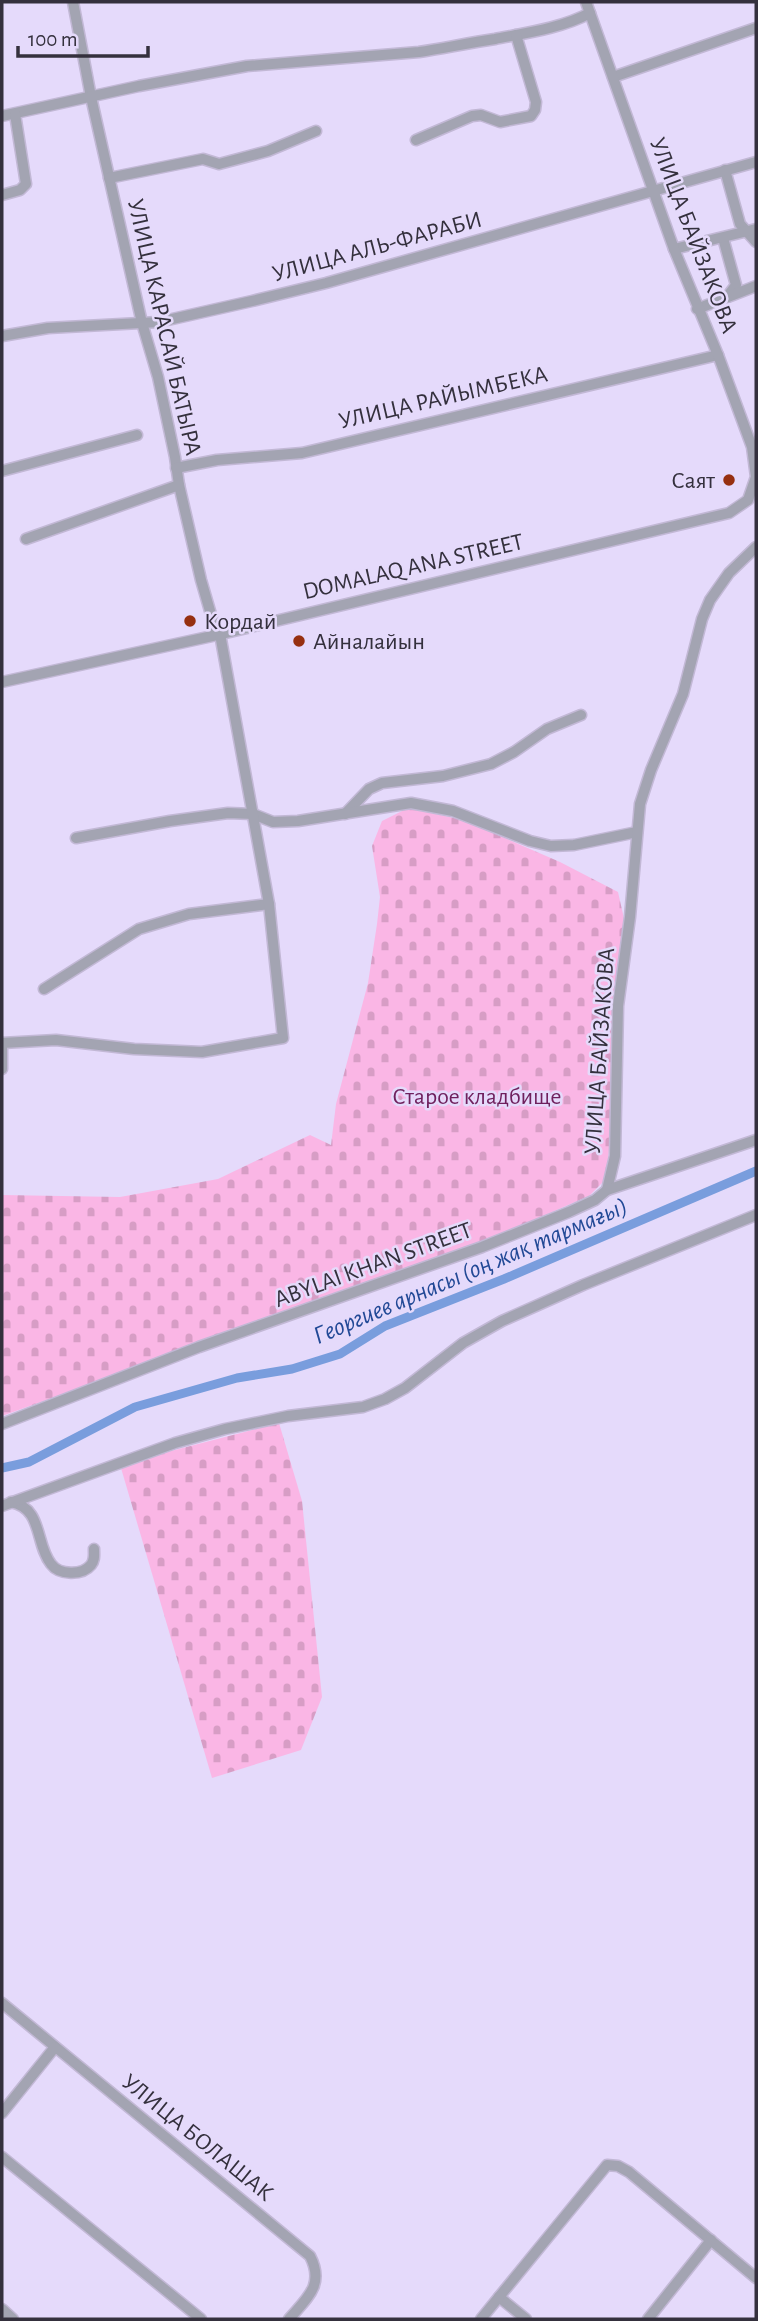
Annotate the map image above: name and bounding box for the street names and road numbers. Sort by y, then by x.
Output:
street label: УЛИЦА БАЙЗАКОВА [645,134,741,336]
street label: УЛИЦА КАРАСАЙ БАТЫРА [123,197,205,458]
street label: УЛИЦА АЛЬ-ФАРАБИ [270,207,485,287]
street label: УЛИЦА РАЙЫМБЕКА [337,362,550,434]
street label: DOMALAQ ANA STREET [301,530,526,604]
street label: УЛИЦА БАЙЗАКОВА [581,947,619,1155]
street label: ABYLAI KHAN STREET [271,1218,476,1312]
street label: УЛИЦА БОЛАШАК [117,2070,278,2206]

